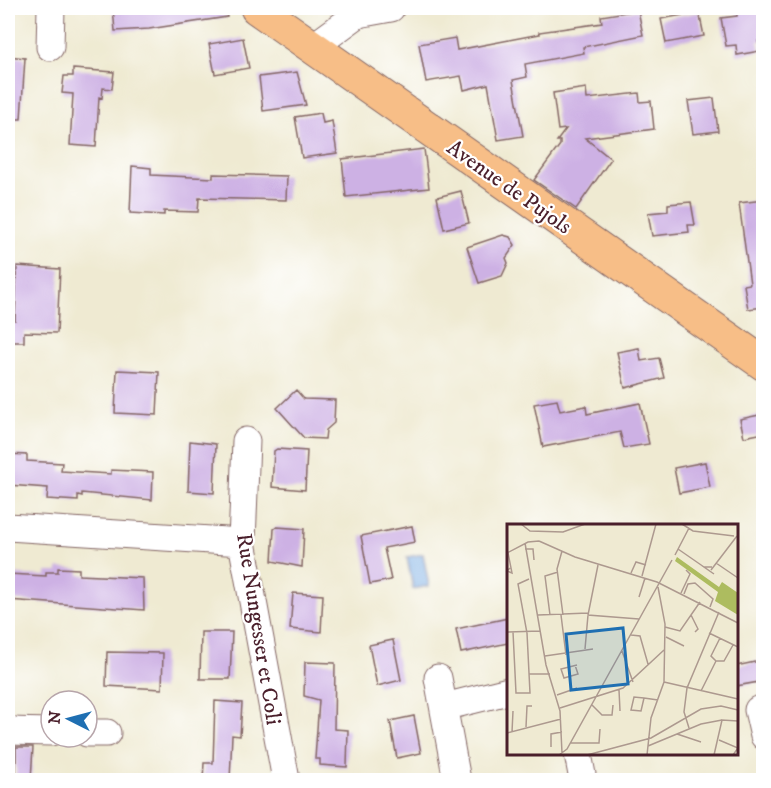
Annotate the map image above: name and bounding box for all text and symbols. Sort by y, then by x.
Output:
street label: Avenue de Pujols [442,134,577,240]
inset map [507,524,738,755]
street label: Rue Nungesser et Coli [230,531,287,727]
north arrow [39,689,99,749]
text: N [44,710,66,725]

